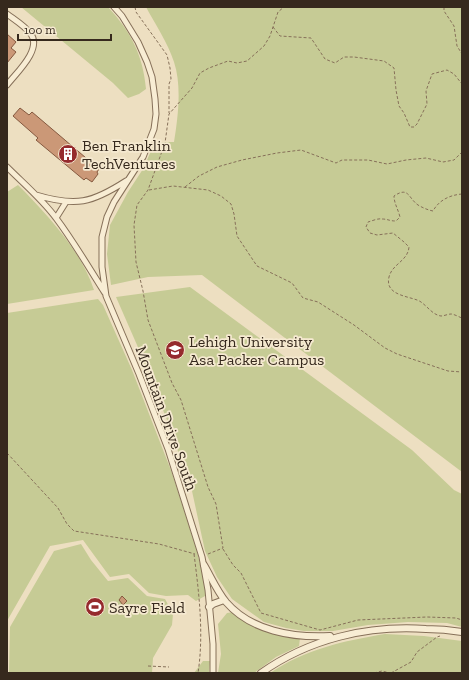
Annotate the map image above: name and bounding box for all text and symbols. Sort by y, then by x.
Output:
scale bar [18,16,111,42]
text: 100 m [24,23,56,37]
place label: Ben Franklin TechVentures [82,136,176,173]
building icon: Ben Franklin TechVentures [57,143,79,165]
place label: Lehigh University Asa Packer Campus [189,332,324,369]
school or university icon: Lehigh University Asa Packer Campus [164,339,186,361]
street label: Mountain Drive South [131,343,202,493]
sports icon: Sayre Field [84,596,106,618]
place label: Sayre Field [109,598,185,617]

